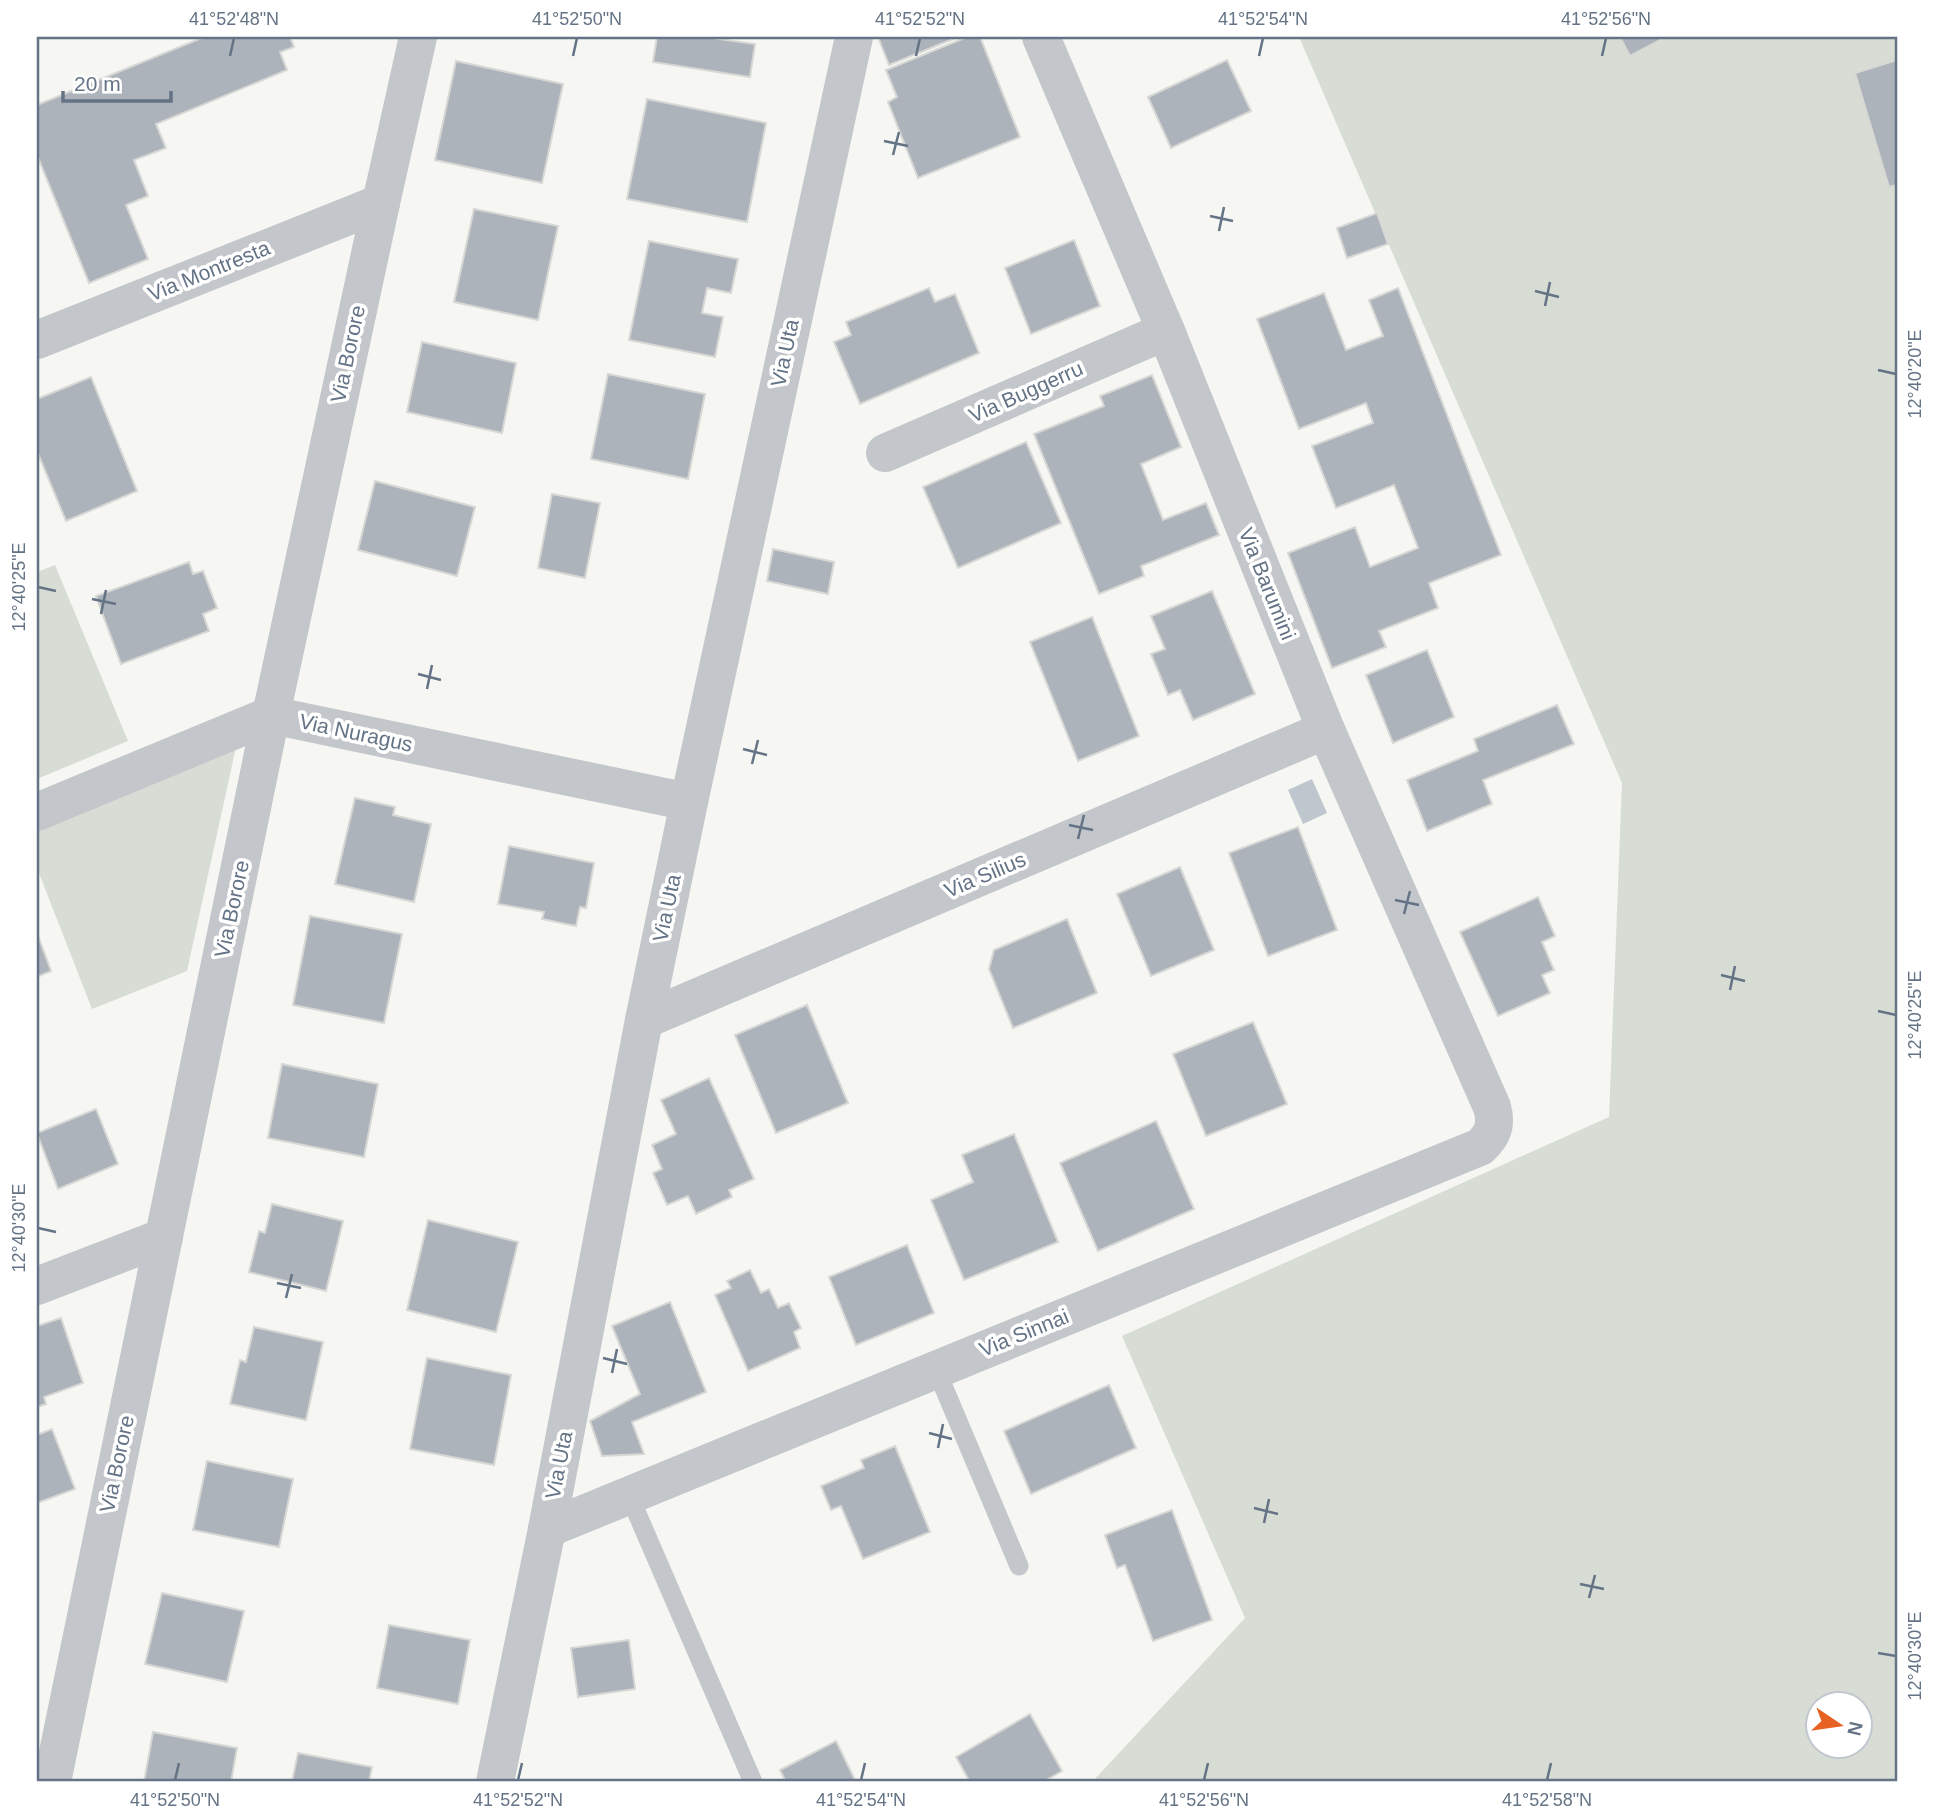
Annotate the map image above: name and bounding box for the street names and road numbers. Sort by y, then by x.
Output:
street label: Via Montresta [145,236,273,305]
street label: Via Borore [326,303,369,405]
street label: Via Uta [766,317,803,389]
street label: Via Buggerru [965,356,1086,427]
street label: Via Barumini [1235,524,1300,643]
street label: Via Nuragus [297,709,415,756]
street label: Via Silius [941,847,1029,902]
street label: Via Borore [210,858,253,960]
street label: Via Uta [648,872,685,944]
street label: Via Sinnai [976,1304,1072,1361]
street label: Via Borore [95,1413,138,1515]
street label: Via Uta [541,1429,576,1501]

